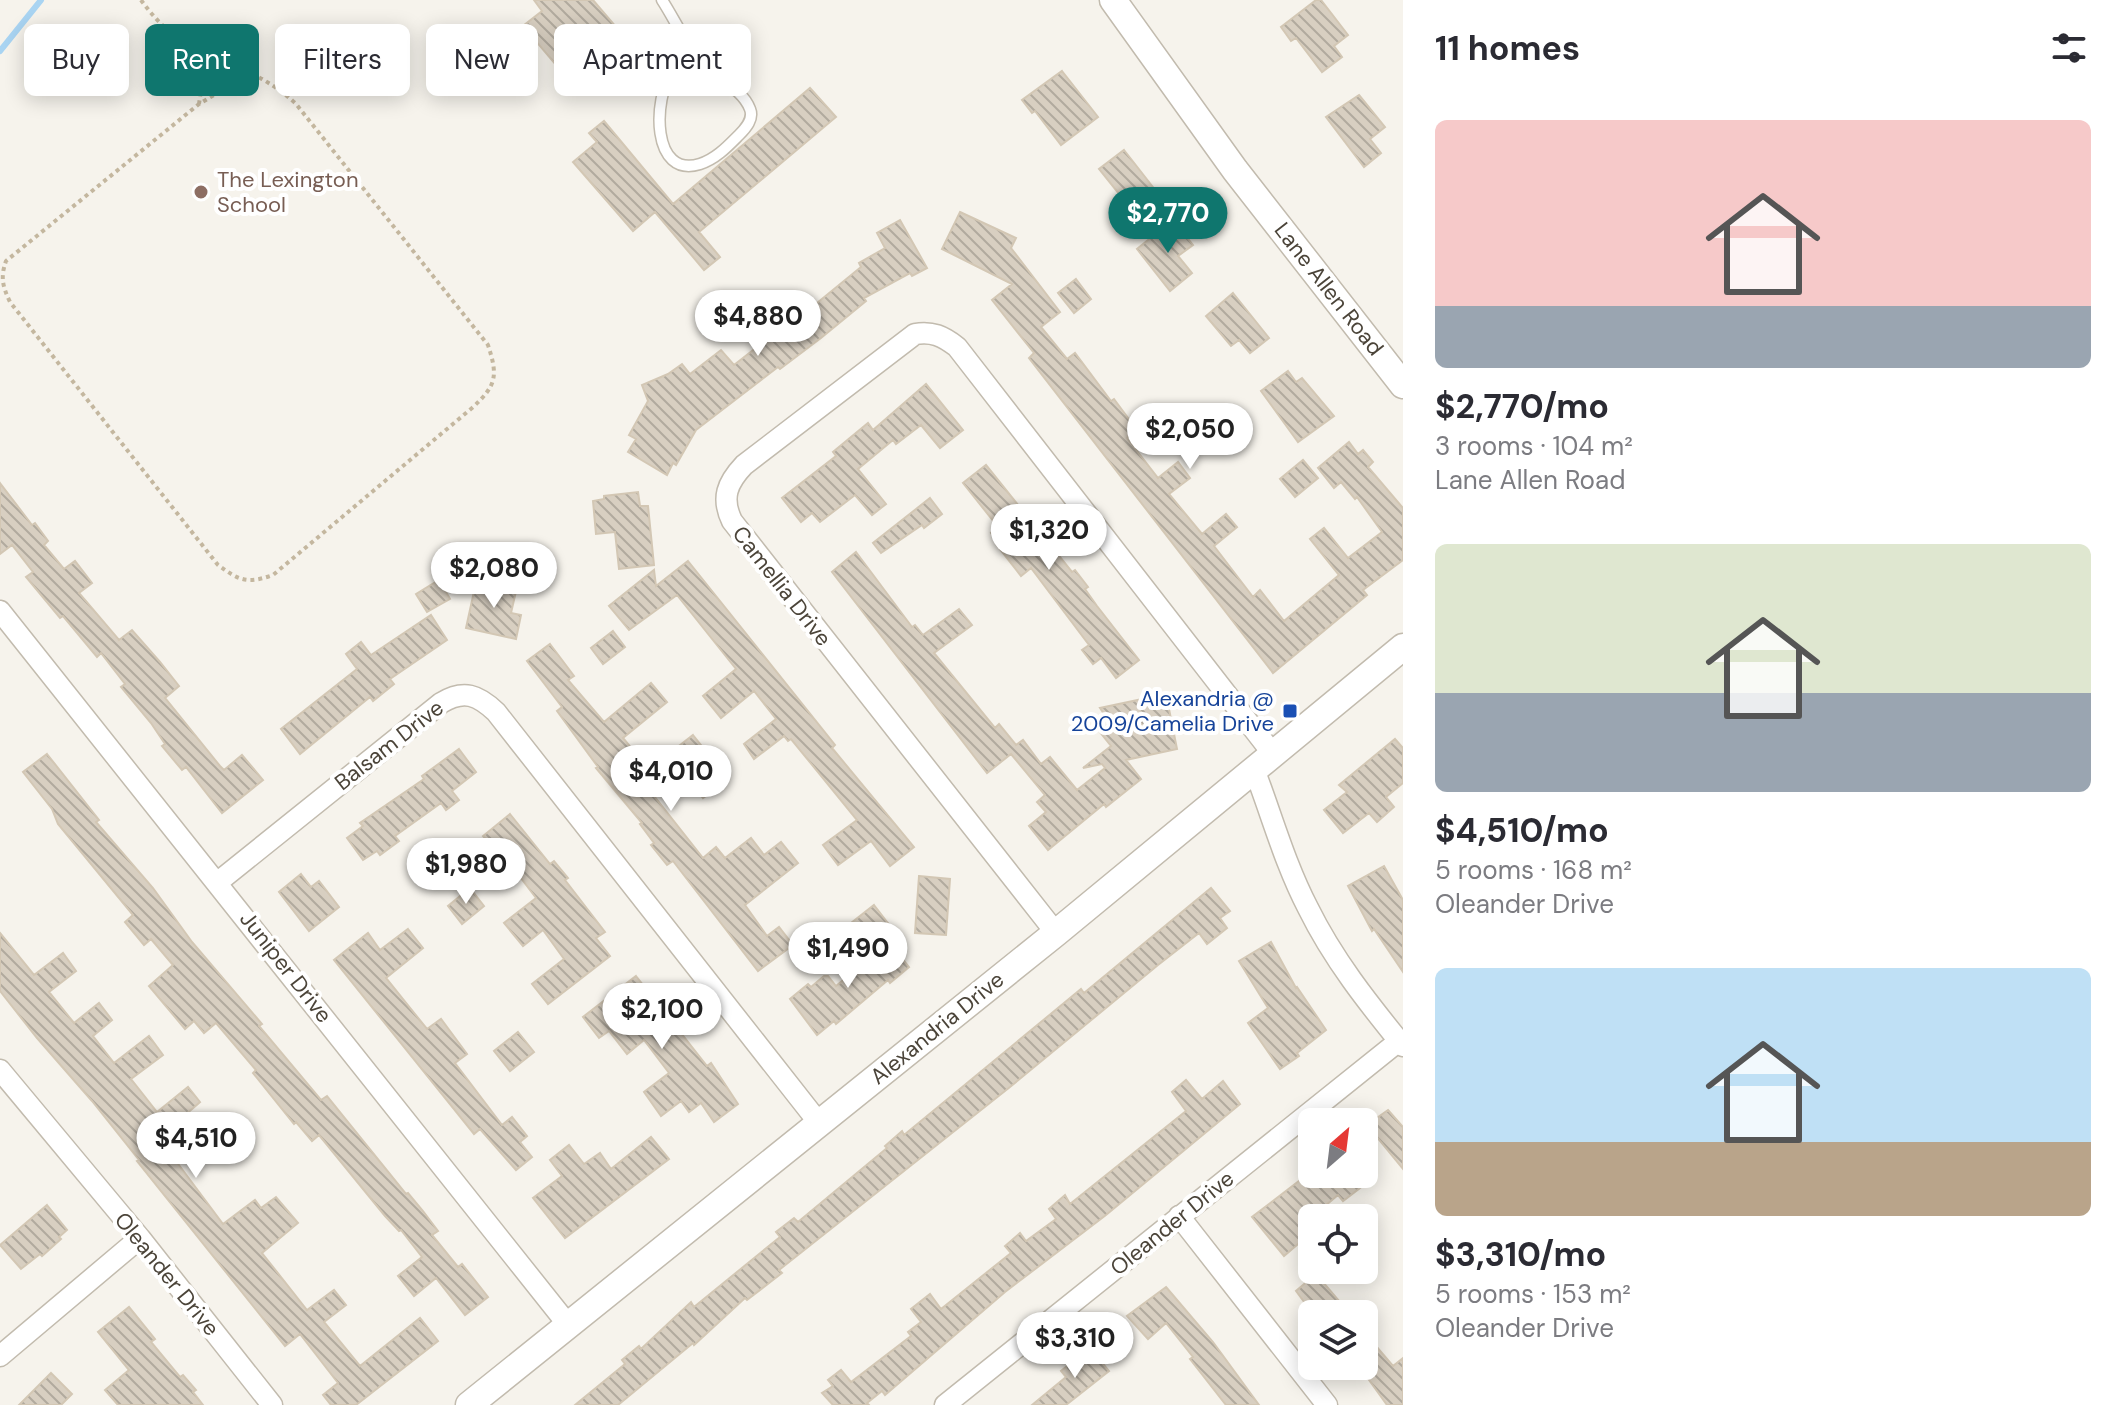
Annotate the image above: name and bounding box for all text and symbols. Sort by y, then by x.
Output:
chip: Buy [24,24,129,96]
chip: Rent [145,24,259,96]
chip: Filters [275,24,410,96]
chip: New [426,24,538,96]
chip: Apartment [554,24,751,96]
text: 11 homes [1435,26,1580,71]
icon: filters [2047,26,2091,70]
place label: The Lexington School [217,165,359,219]
icon: home [1691,172,1835,316]
marker: The Lexington School [192,183,210,201]
pin: $2,770 [1103,187,1233,255]
text: $2,770 [1126,196,1210,230]
street label: Lane Allen Road [1268,217,1390,361]
pin: $4,880 [693,290,823,358]
text: $4,880 [713,299,803,333]
text: $2,770/mo [1435,384,1609,429]
pin: $2,050 [1125,403,1255,471]
text: $2,050 [1145,412,1235,446]
text: 3 rooms · 104 m² [1435,429,1633,463]
text: Lane Allen Road [1435,463,1625,497]
pin: $1,320 [984,504,1114,572]
text: $1,320 [1009,513,1089,547]
street label: Camellia Drive [726,520,838,652]
pin: $2,080 [429,542,559,610]
text: $2,080 [449,551,539,585]
icon: home [1691,596,1835,740]
place label: Alexandria @ 2009/Camelia Drive [1071,684,1274,738]
street label: Balsam Drive [329,693,449,797]
marker: Alexandria @ 2009/Camelia Drive [1281,702,1299,720]
pin: $4,010 [606,745,736,813]
text: $4,010 [628,754,714,788]
text: $4,510/mo [1435,808,1609,853]
pin: $1,980 [401,838,531,906]
text: $1,980 [425,847,507,881]
text: 5 rooms · 168 m² [1435,853,1632,887]
text: Oleander Drive [1435,887,1614,921]
street label: Juniper Drive [233,905,339,1029]
pin: $1,490 [783,922,913,990]
text: $1,490 [806,931,890,965]
street label: Alexandria Drive [864,965,1010,1091]
pin: $2,100 [597,983,727,1051]
text: $2,100 [620,992,704,1026]
icon: home [1691,1020,1835,1164]
north arrow [1298,1108,1378,1188]
map controls [1298,1108,1378,1380]
pin: $4,510 [131,1112,261,1180]
text: $4,510 [155,1121,237,1155]
street label: Oleander Drive [1104,1164,1240,1282]
button: locate [1298,1204,1378,1284]
street label: Oleander Drive [108,1206,226,1342]
text: $3,310/mo [1435,1232,1606,1277]
text: 5 rooms · 153 m² [1435,1277,1631,1311]
button: layers [1298,1300,1378,1380]
text: Oleander Drive [1435,1311,1614,1345]
pin: $3,310 [1010,1312,1140,1380]
text: $3,310 [1034,1321,1116,1355]

